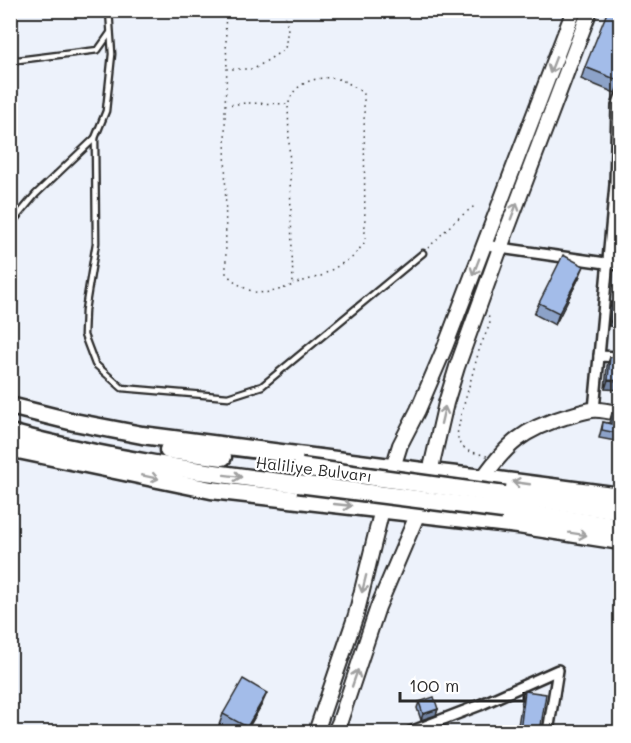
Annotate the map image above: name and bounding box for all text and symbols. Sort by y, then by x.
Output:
one-way arrow [547,55,558,74]
one-way arrow [509,202,520,221]
one-way arrow [470,257,481,276]
one-way arrow [438,406,449,425]
street label: Haliliye Bulvarı [255,451,373,486]
one-way arrow [222,471,242,482]
one-way arrow [140,472,159,484]
one-way arrow [512,477,531,488]
one-way arrow [332,500,352,511]
one-way arrow [567,529,587,540]
one-way arrow [358,575,369,594]
scale bar [400,665,524,703]
one-way arrow [350,669,361,688]
text: 100 m [409,673,459,697]

